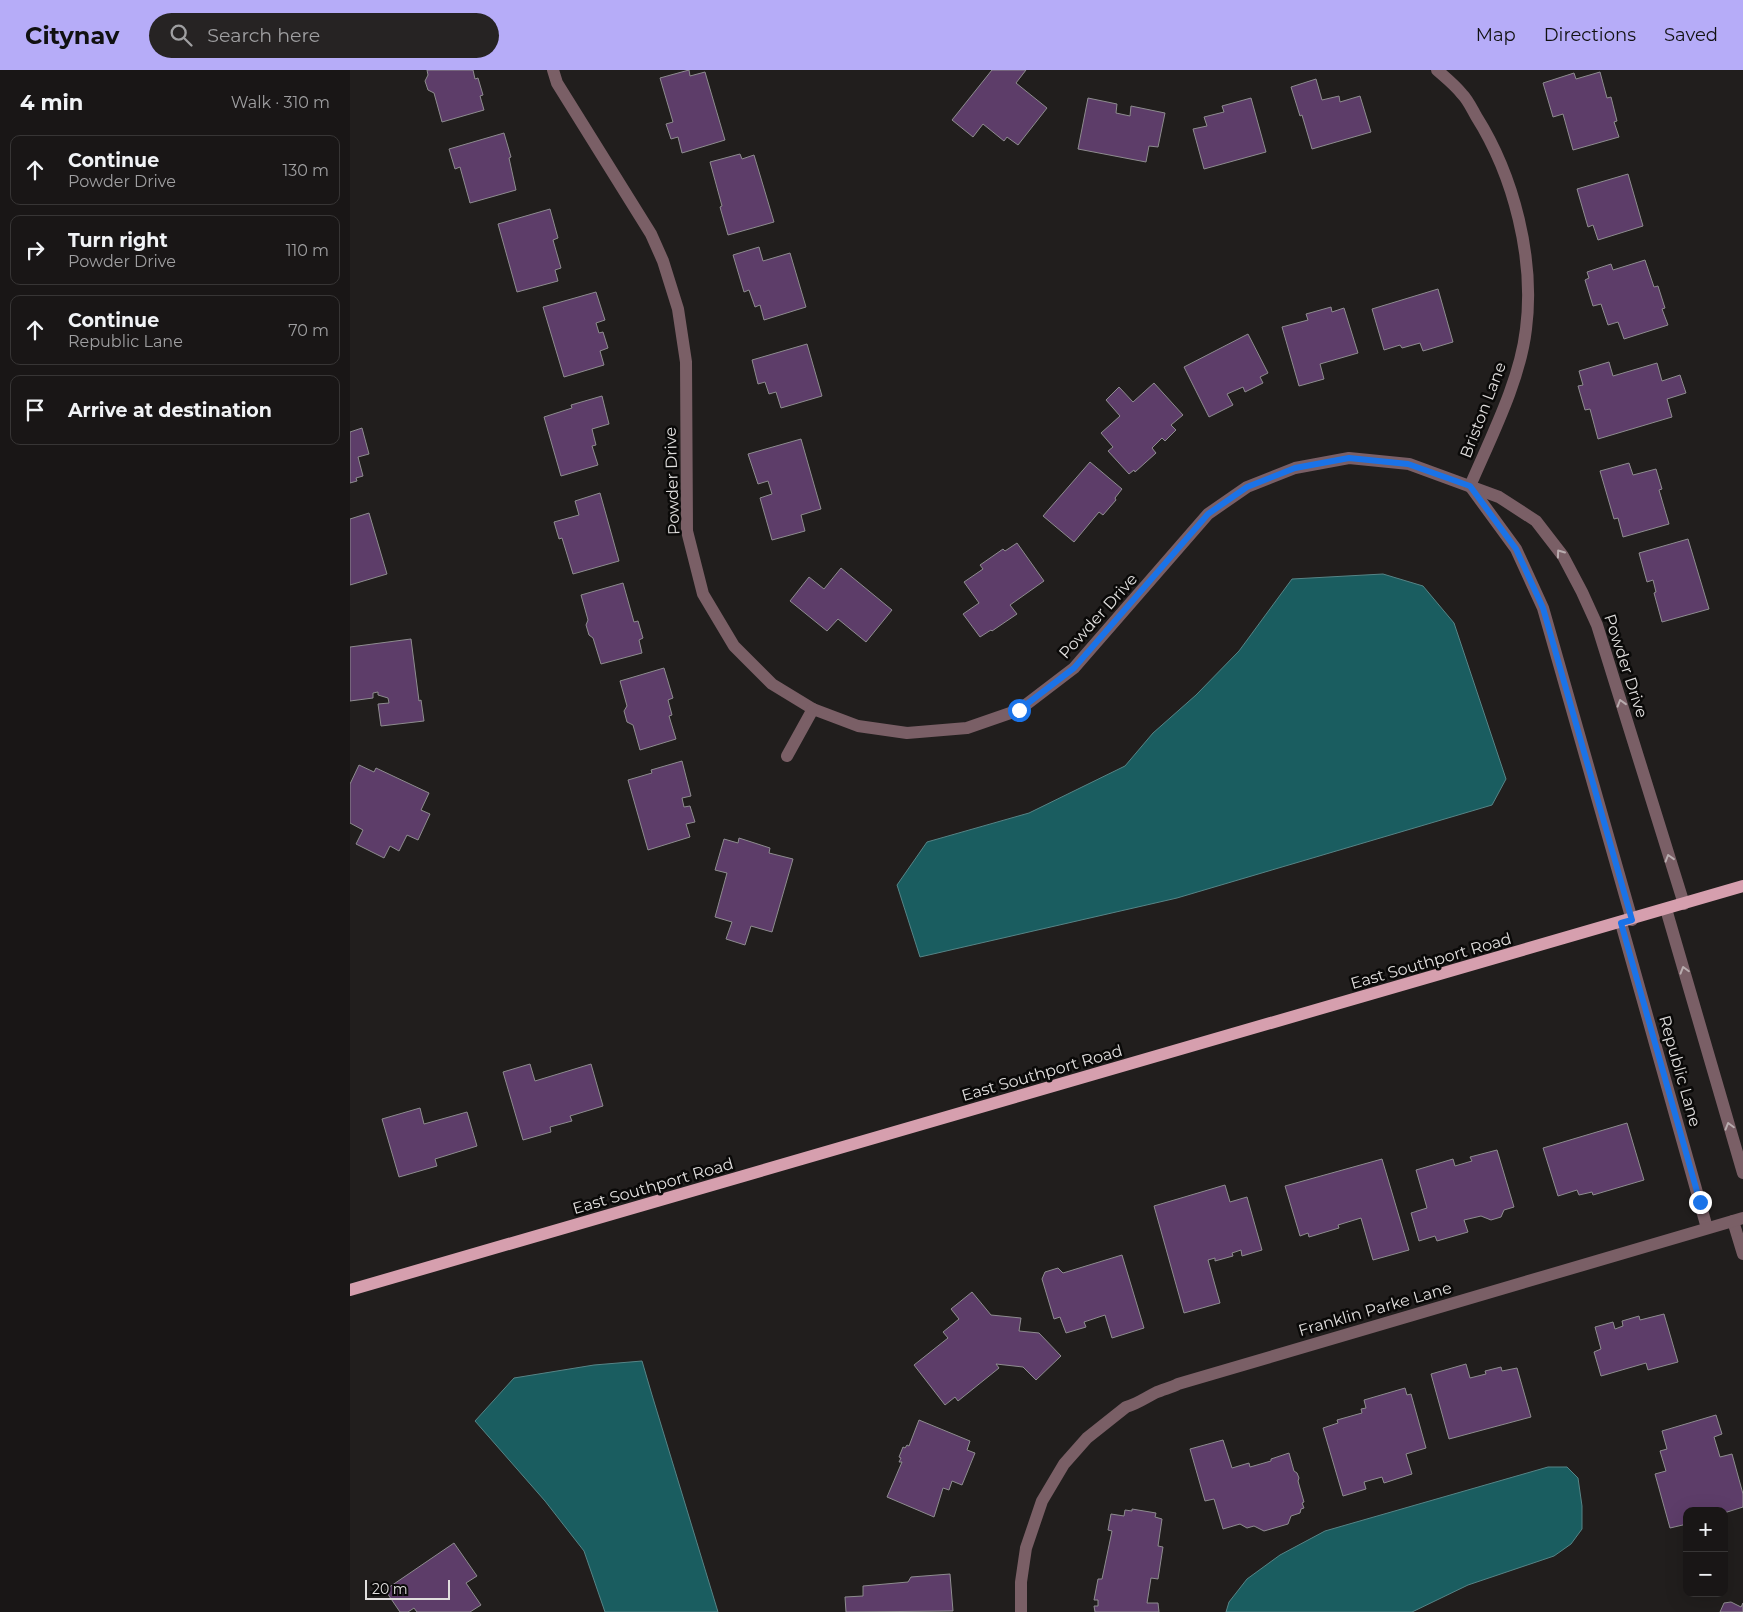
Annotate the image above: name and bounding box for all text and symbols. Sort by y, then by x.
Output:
search box [149,13,499,58]
text: Citynav [25,21,119,50]
icon: search [167,21,195,49]
text: Search here [207,24,320,47]
text: Map [1476,24,1516,46]
text: Directions [1544,24,1636,46]
text: Saved [1664,24,1718,46]
text: 4 min [20,90,83,115]
text: Walk · 310 m [231,93,330,112]
text: Continue [68,149,159,172]
icon: ahead [21,156,49,184]
text: 130 m [282,161,329,180]
text: Powder Drive [68,172,176,191]
text: Turn right [68,229,168,252]
icon: right [21,236,49,264]
text: 110 m [286,241,329,260]
text: Powder Drive [68,252,176,271]
text: Continue [68,309,159,332]
icon: ahead [21,316,49,344]
text: 70 m [288,321,329,340]
text: Republic Lane [68,332,183,351]
street label: Briston Lane [1456,359,1510,461]
icon: arrive [21,396,49,424]
text: Arrive at destination [68,399,272,422]
street label: Powder Drive [661,427,683,535]
one-way arrow [1557,549,1566,559]
street label: Powder Drive [1055,570,1141,662]
street label: Powder Drive [1600,612,1652,720]
route start [1008,699,1031,722]
one-way arrow [1617,699,1627,707]
one-way arrow [1665,854,1675,862]
street label: East Southport Road [1348,929,1514,993]
one-way arrow [1679,966,1689,975]
street label: Republic Lane [1655,1013,1705,1129]
street label: East Southport Road [959,1041,1125,1105]
one-way arrow [1725,1122,1735,1130]
street label: East Southport Road [570,1154,736,1218]
route end [1689,1191,1712,1214]
street label: Franklin Parke Lane [1296,1278,1454,1340]
map controls [1683,1507,1728,1597]
button: + [1683,1507,1728,1552]
button: − [1683,1552,1728,1597]
scale bar [365,1577,450,1600]
text: 20 m [372,1580,408,1598]

